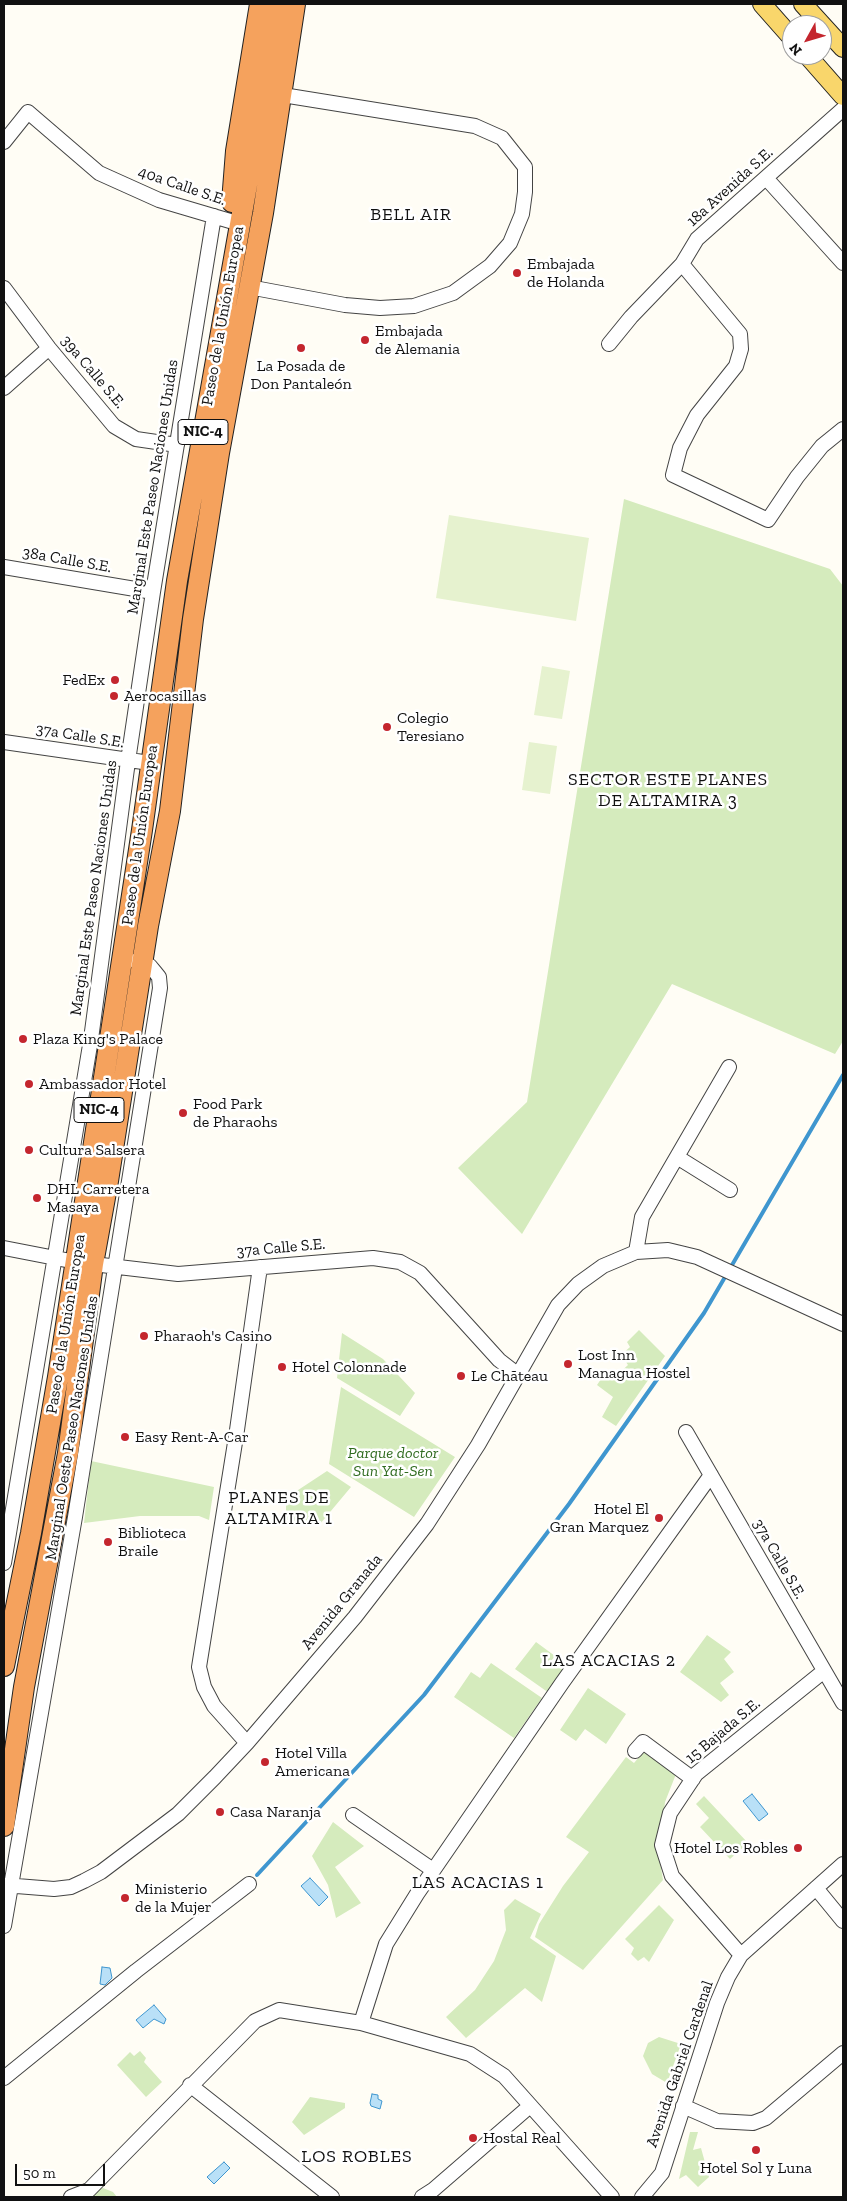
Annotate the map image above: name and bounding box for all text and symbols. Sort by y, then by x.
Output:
north arrow [782,15,832,65]
text: N [786,40,806,59]
street label: 18a Avenida S.E. [683,143,777,231]
street label: 40a Calle S.E. [136,162,228,210]
district label: BELL AIR [369,204,453,226]
street label: Paseo de la Unión Europea [198,225,248,407]
place label: Embajada de Holanda [527,254,605,292]
marker: Embajada de Holanda [511,267,523,279]
place label: Embajada de Alemania [375,321,460,359]
street label: 39a Calle S.E. [57,331,129,413]
marker: Embajada de Alemania [359,334,371,346]
marker: La Posada de Don Pantaleón [295,342,307,354]
place label: La Posada de Don Pantaleón [250,356,352,394]
street label: Marginal Este Paseo Naciones Unidas [123,358,183,616]
road number: NIC-4 [178,420,228,444]
street label: 38a Calle S.E. [21,543,113,577]
place label: FedEx [62,670,105,690]
marker: FedEx [109,674,121,686]
place label: Aerocasillas [124,686,206,706]
marker: Aerocasillas [108,690,120,702]
place label: Colegio Teresiano [397,708,464,746]
street label: 37a Calle S.E. [35,720,125,752]
marker: Colegio Teresiano [381,721,393,733]
street label: Paseo de la Unión Europea [118,744,162,926]
street label: Marginal Este Paseo Naciones Unidas [67,759,121,1017]
district label: SECTOR ESTE PLANES DE ALTAMIRA 3 [566,769,770,812]
place label: Plaza King's Palace [33,1029,163,1049]
marker: Plaza King's Palace [17,1033,29,1045]
place label: Ambassador Hotel [39,1074,166,1094]
marker: Ambassador Hotel [23,1078,35,1090]
place label: Food Park de Pharaohs [193,1094,277,1132]
road number: NIC-4 [74,1098,124,1122]
marker: Food Park de Pharaohs [177,1107,189,1119]
place label: Cultura Salsera [39,1140,145,1160]
marker: Cultura Salsera [23,1144,35,1156]
place label: DHL Carretera Masaya [47,1179,149,1217]
marker: DHL Carretera Masaya [31,1192,43,1204]
street label: Paseo de la Unión Europea [42,1233,90,1415]
street label: 37a Calle S.E. [236,1235,326,1261]
street label: Marginal Oeste Paseo Naciones Unidas [42,1294,102,1562]
place label: Pharaoh's Casino [154,1326,272,1346]
marker: Pharaoh's Casino [138,1330,150,1342]
place label: Lost Inn Managua Hostel [578,1345,690,1383]
place label: Hotel Colonnade [292,1357,407,1377]
marker: Lost Inn Managua Hostel [562,1358,574,1370]
marker: Hotel Colonnade [276,1361,288,1373]
place label: Le Chãteau [471,1366,548,1386]
marker: Le Chãteau [455,1370,467,1382]
place label: Easy Rent-A-Car [135,1427,249,1447]
marker: Easy Rent-A-Car [119,1431,131,1443]
park label: Parque doctor Sun Yat-Sen [348,1443,438,1481]
district label: PLANES DE ALTAMIRA 1 [224,1487,334,1530]
place label: Hotel El Gran Marquez [550,1499,649,1537]
marker: Hotel El Gran Marquez [653,1512,665,1524]
street label: 37a Calle S.E. [748,1516,810,1602]
place label: Biblioteca Braile [118,1523,186,1561]
marker: Biblioteca Braile [102,1536,114,1548]
street label: Avenida Granada [297,1550,387,1654]
district label: LAS ACACIAS 2 [540,1650,678,1672]
street label: 15 Bajada S.E. [682,1694,764,1768]
place label: Hotel Villa Americana [275,1743,350,1781]
marker: Hotel Villa Americana [259,1756,271,1768]
place label: Casa Naranja [230,1802,321,1822]
marker: Casa Naranja [214,1806,226,1818]
place label: Hotel Los Robles [674,1838,788,1858]
marker: Hotel Los Robles [792,1842,804,1854]
district label: LAS ACACIAS 1 [410,1872,546,1894]
place label: Ministerio de la Mujer [135,1879,212,1917]
marker: Ministerio de la Mujer [119,1892,131,1904]
street label: Avenida Gabriel Cardenal [642,1978,718,2150]
place label: Hostal Real [483,2128,561,2148]
marker: Hostal Real [467,2132,479,2144]
marker: Hotel Sol y Luna [750,2144,762,2156]
district label: LOS ROBLES [300,2146,414,2168]
scale bar [18,2154,108,2186]
place label: Hotel Sol y Luna [700,2158,812,2178]
text: 50 m [23,2164,56,2182]

